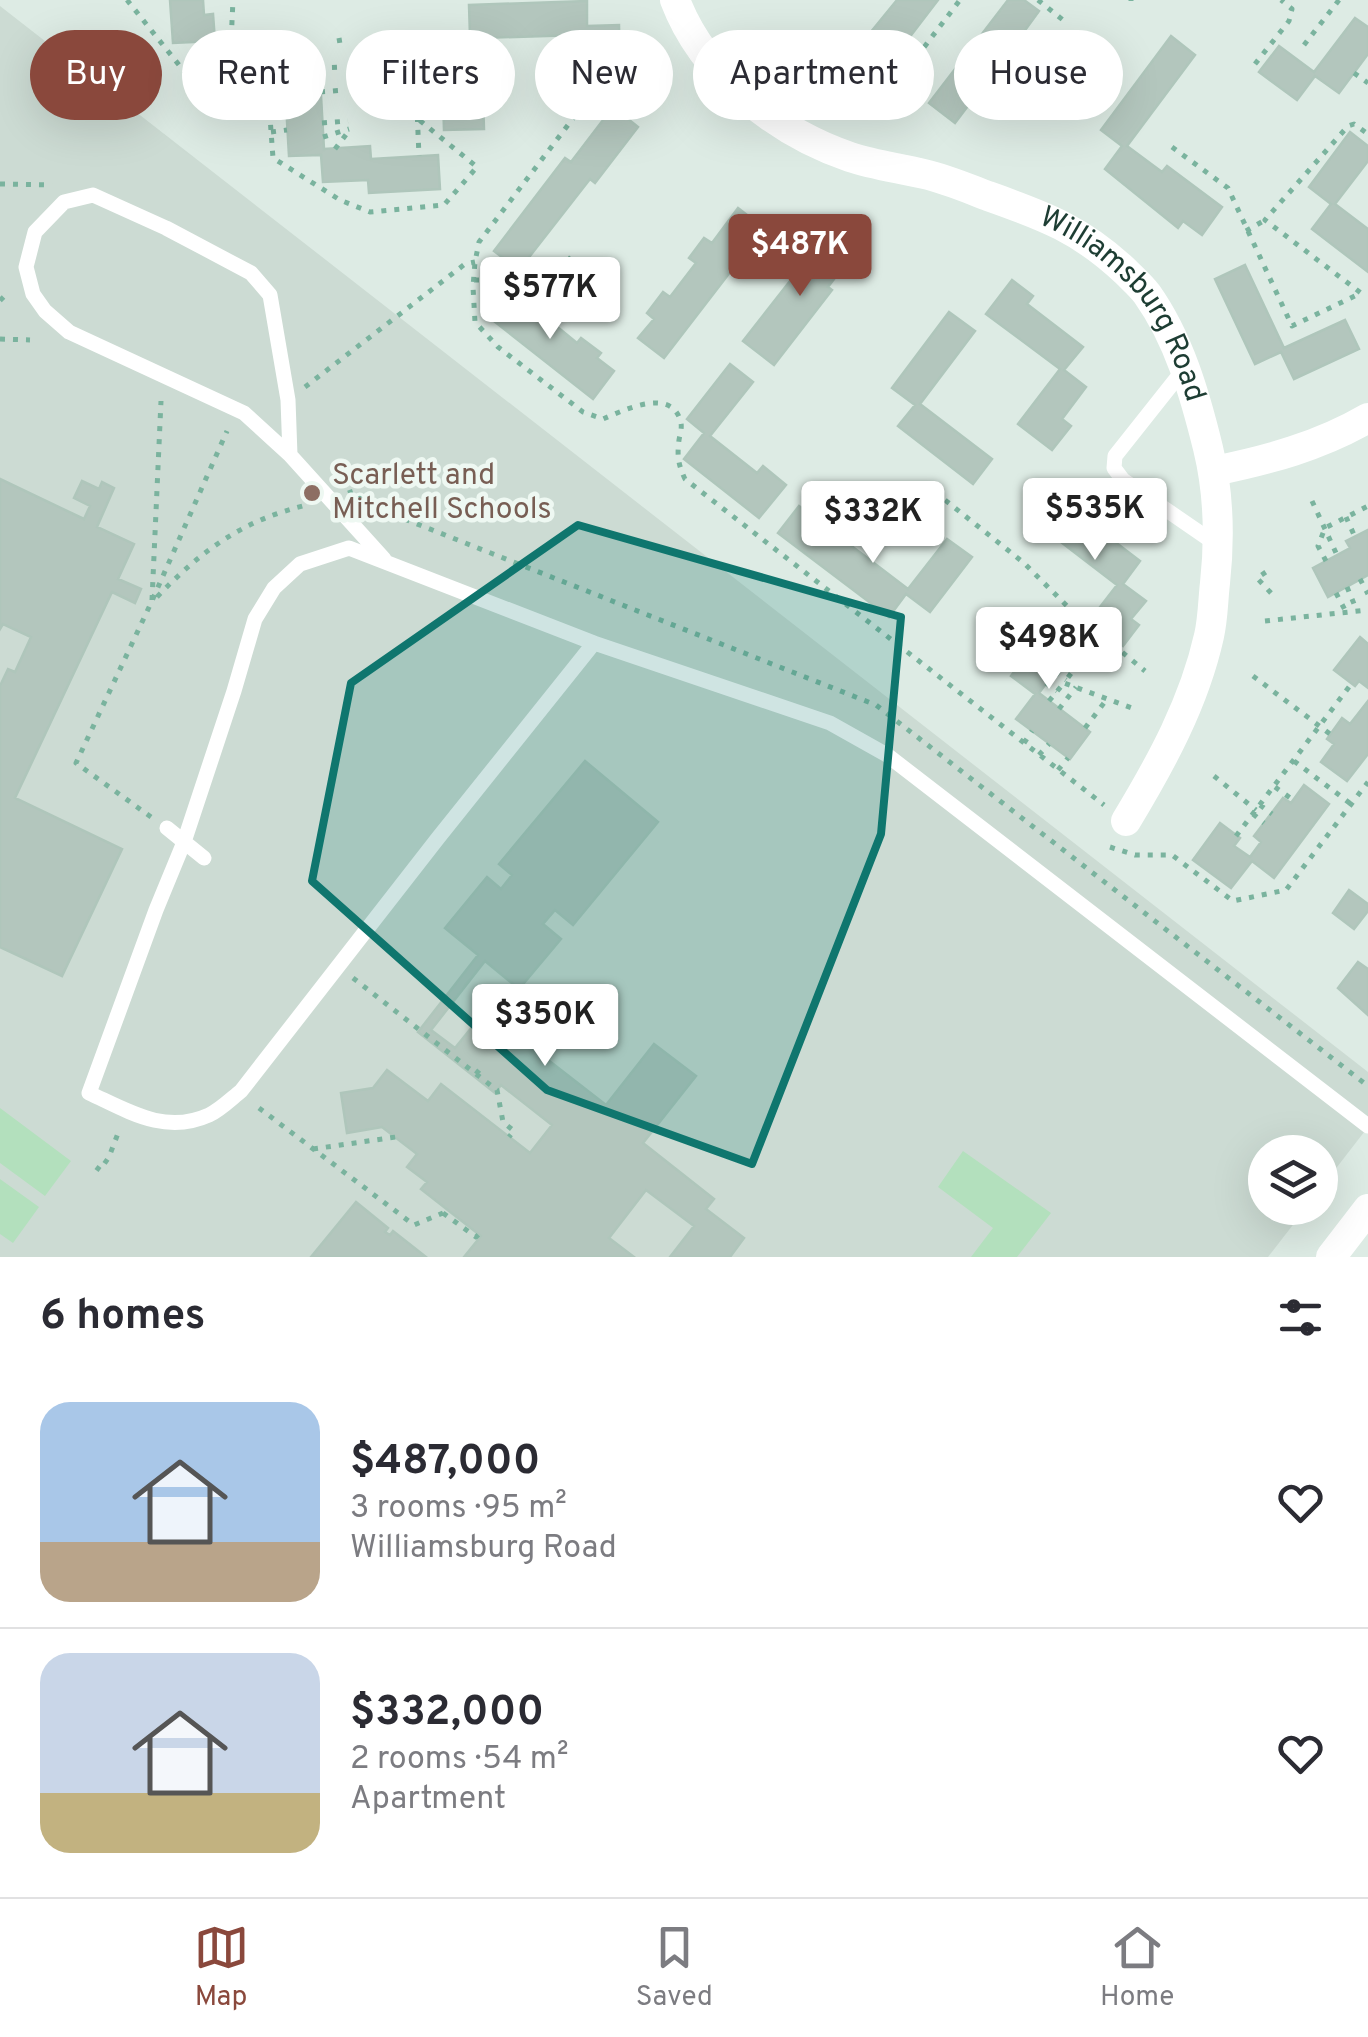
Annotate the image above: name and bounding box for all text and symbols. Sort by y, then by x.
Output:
chip: Buy [30,30,162,120]
chip: Rent [182,30,326,120]
chip: Filters [346,30,515,120]
chip: New [535,30,673,120]
chip: Apartment [693,30,934,120]
chip: House [954,30,1123,120]
street label: Williamsburg Road [1033,199,1213,406]
pin: $487K [730,214,870,299]
text: $487K [750,226,850,266]
pin: $577K [480,257,620,342]
text: $577K [502,269,598,309]
place label: Scarlett and Mitchell Schools [332,458,552,529]
pin: $535K [1025,478,1165,563]
pin: $332K [803,481,943,566]
marker: Scarlett and Mitchell Schools [301,482,323,504]
text: $535K [1045,490,1145,530]
text: $332K [823,493,923,533]
pin: $498K [979,607,1119,692]
text: $498K [998,619,1100,659]
pin: $350K [475,984,615,1069]
text: $350K [494,996,596,1036]
map controls [1248,1135,1338,1225]
button: layers [1248,1135,1338,1225]
icon: filters [1273,1290,1328,1345]
text: 6 homes [40,1291,205,1344]
text: $487,000 [350,1436,540,1489]
icon: home [120,1442,240,1562]
icon: heart [1273,1475,1328,1530]
text: 3 rooms · 95 m² [350,1489,567,1529]
text: Williamsburg Road [350,1529,617,1569]
text: $332,000 [350,1687,544,1740]
icon: home [120,1693,240,1813]
icon: heart [1273,1726,1328,1781]
text: 2 rooms · 54 m² [350,1740,569,1780]
text: Apartment [350,1780,506,1820]
tab: Map [194,1920,249,2016]
tab: Saved [636,1920,713,2016]
tab: Home [1100,1920,1174,2016]

